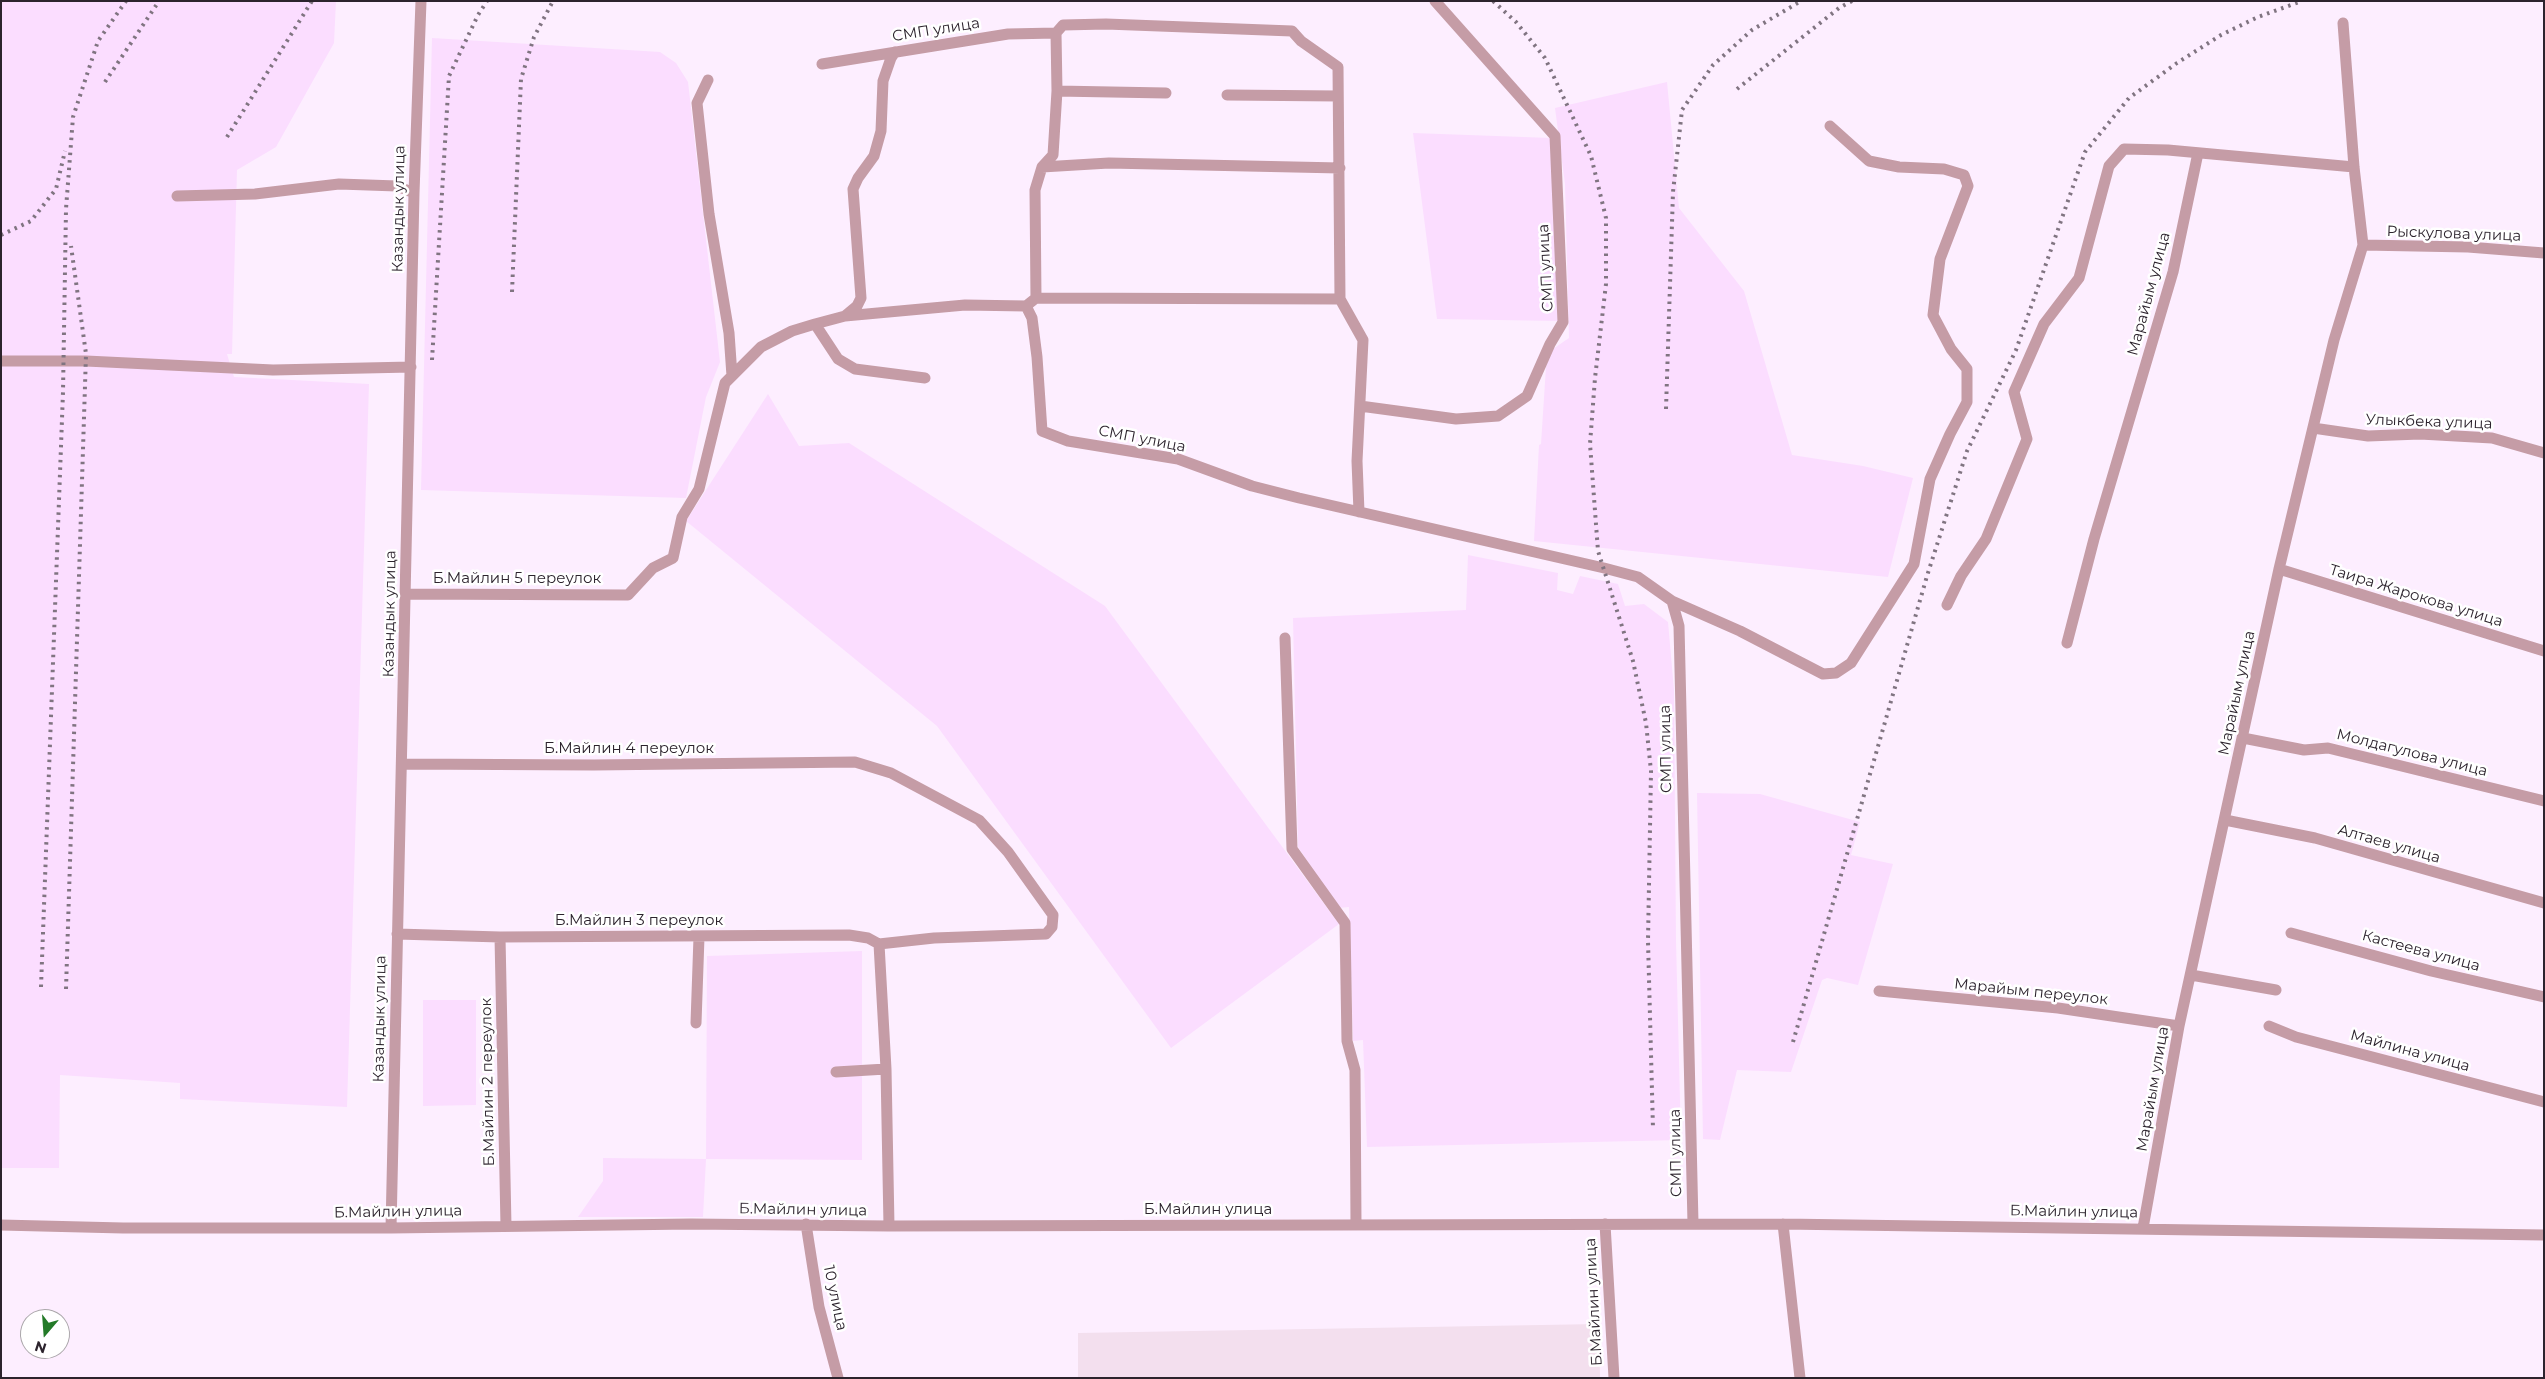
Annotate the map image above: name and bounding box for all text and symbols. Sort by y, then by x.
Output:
street label: СМП улица [891,14,981,46]
street label: Казандык улица [389,145,409,273]
street label: СМП улица [1535,223,1557,313]
street label: Рыскулова улица [2386,223,2522,245]
street label: Марайым улица [2124,230,2174,358]
street label: Улыкбека улица [2365,411,2493,433]
street label: СМП улица [1097,422,1187,456]
street label: Казандык улица [380,550,400,678]
street label: Таира Жарокова улица [2327,561,2505,631]
street label: Б.Майлин 5 переулок [433,570,601,588]
street label: Марайым улица [2215,629,2259,757]
street label: СМП улица [1656,705,1676,793]
street label: Молдагулова улица [2335,726,2489,780]
street label: Б.Майлин 4 переулок [544,740,714,758]
street label: Алтаев улица [2336,821,2442,867]
street label: Б.Майлин 3 переулок [555,912,723,930]
street label: Кастеева улица [2360,927,2482,975]
street label: Казандык улица [370,955,390,1083]
street label: Марайым переулок [1953,975,2109,1009]
street label: Б.Майлин 2 переулок [478,998,498,1166]
street label: Марайым улица [2133,1025,2173,1153]
street label: Майлина улица [2348,1026,2472,1076]
street label: СМП улица [1666,1109,1686,1197]
street label: Б.Майлин улица [739,1200,867,1220]
street label: Б.Майлин улица [1144,1201,1272,1219]
street label: Б.Майлин улица [334,1202,462,1222]
street label: Б.Майлин улица [2010,1202,2138,1222]
street label: Б.Майлин улица [1582,1237,1606,1367]
street label: 10 улица [819,1264,851,1332]
north arrow [20,1309,70,1359]
text: N [33,1337,49,1358]

